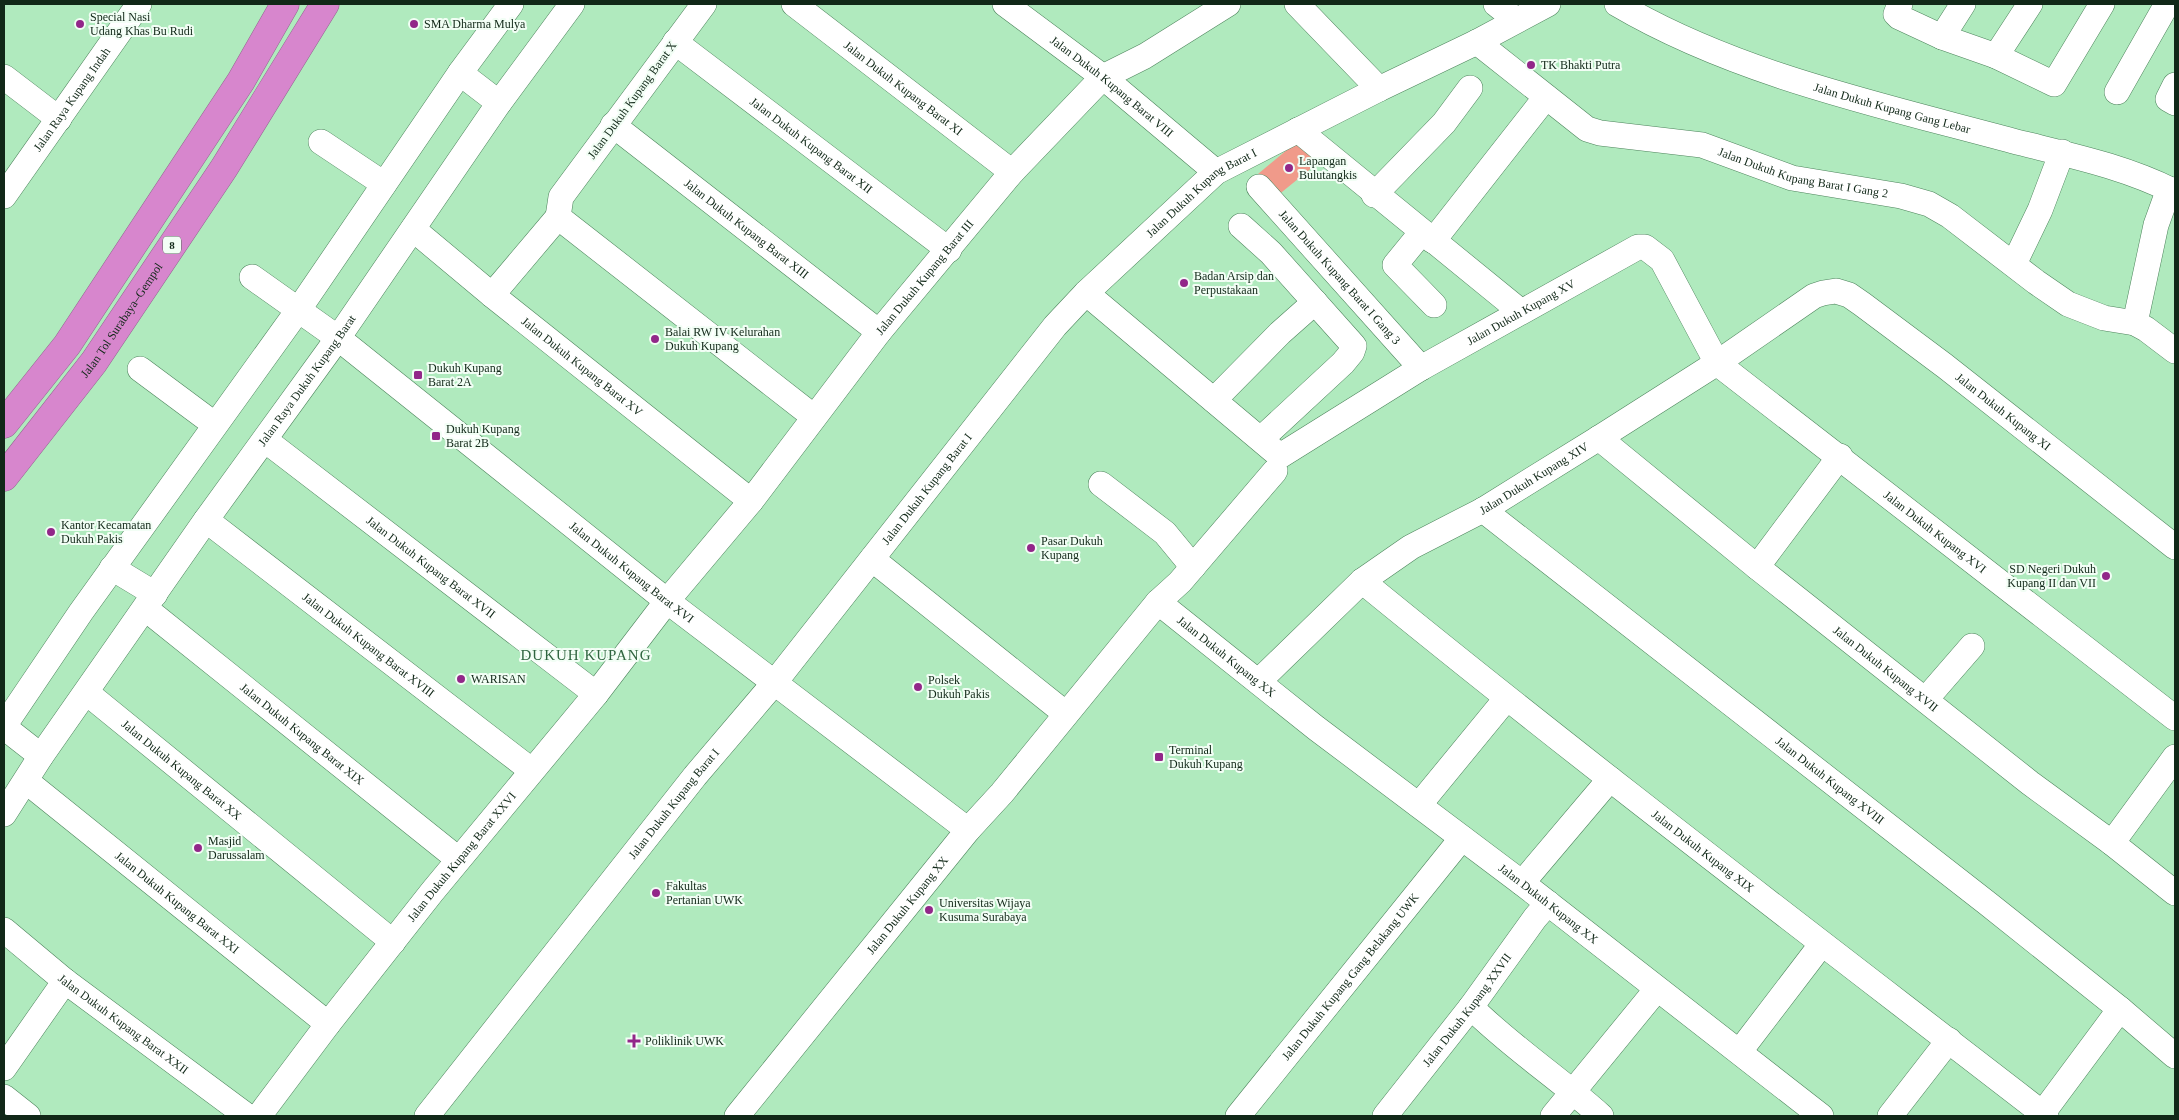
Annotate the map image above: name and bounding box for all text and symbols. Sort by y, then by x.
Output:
place label: Special Nasi Udang Khas Bu Rudi [90,10,194,38]
place label: SMA Dharma Mulya [424,17,526,31]
marker: Special Nasi Udang Khas Bu Rudi [74,18,86,30]
marker: SMA Dharma Mulya [408,18,420,30]
street label: Jalan Dukuh Kupang Barat VIII [1047,33,1176,140]
street label: Jalan Dukuh Kupang Barat X [585,38,680,162]
street label: Jalan Dukuh Kupang Barat XI [841,38,965,138]
street label: Jalan Raya Kupang Indah [31,45,113,154]
place label: TK Bhakti Putra [1541,58,1621,72]
marker: TK Bhakti Putra [1525,59,1537,71]
street label: Jalan Dukuh Kupang Gang Lebar [1812,80,1972,136]
street label: Jalan Dukuh Kupang Barat XII [747,94,875,196]
street label: Jalan Dukuh Kupang Barat I Gang 2 [1716,145,1889,201]
street label: Jalan Dukuh Kupang Barat I [1143,146,1259,240]
place label: Lapangan Bulutangkis [1299,154,1357,182]
marker: Lapangan Bulutangkis [1283,162,1295,174]
street label: Jalan Dukuh Kupang Barat XIII [681,176,811,282]
street label: Jalan Dukuh Kupang Barat I Gang 3 [1276,207,1403,347]
street label: Jalan Dukuh Kupang Barat III [873,217,976,338]
road number: 8 [163,236,181,254]
street label: Jalan Tol Surabaya–Gempol [77,260,166,380]
place label: Badan Arsip dan Perpustakaan [1194,269,1274,297]
street label: Jalan Dukuh Kupang XV [1464,276,1578,348]
marker: Badan Arsip dan Perpustakaan [1178,277,1190,289]
street label: Jalan Raya Dukuh Kupang Barat [255,312,359,449]
street label: Jalan Dukuh Kupang Barat XV [519,314,646,419]
place label: Balai RW IV Kelurahan Dukuh Kupang [665,325,780,353]
marker: Balai RW IV Kelurahan Dukuh Kupang [649,333,661,345]
place label: Dukuh Kupang Barat 2A [428,361,502,389]
marker: Dukuh Kupang Barat 2A [412,369,424,381]
street label: Jalan Dukuh Kupang XI [1953,370,2053,453]
place label: Dukuh Kupang Barat 2B [446,422,520,450]
marker: Dukuh Kupang Barat 2B [430,430,442,442]
street label: Jalan Dukuh Kupang Barat I [879,431,975,547]
street label: Jalan Dukuh Kupang XIV [1477,439,1591,518]
street label: Jalan Dukuh Kupang XVI [1881,488,1989,576]
street label: Jalan Dukuh Kupang Barat XVII [364,513,498,621]
place label: Kantor Kecamatan Dukuh Pakis [61,518,151,546]
street label: Jalan Dukuh Kupang Barat XVI [567,519,696,626]
marker: Kantor Kecamatan Dukuh Pakis [45,526,57,538]
place label: Pasar Dukuh Kupang [1041,534,1103,562]
marker: Pasar Dukuh Kupang [1025,542,1037,554]
place label: SD Negeri Dukuh Kupang II dan VII [2007,562,2096,590]
marker: SD Negeri Dukuh Kupang II dan VII [2100,570,2112,582]
street label: Jalan Dukuh Kupang Barat XVIII [300,590,437,700]
street label: Jalan Dukuh Kupang XX [1174,613,1279,700]
street label: Jalan Dukuh Kupang XVII [1830,623,1941,714]
district label: DUKUH KUPANG [520,647,652,663]
place label: WARISAN [471,672,526,686]
marker: WARISAN [455,673,467,685]
place label: Polsek Dukuh Pakis [928,673,990,701]
street label: Jalan Dukuh Kupang Barat XIX [237,680,367,788]
marker: Polsek Dukuh Pakis [912,681,924,693]
street label: Jalan Dukuh Kupang Barat XX [119,717,245,823]
street label: Jalan Dukuh Kupang XVIII [1773,734,1887,827]
place label: Terminal Dukuh Kupang [1169,743,1243,771]
street label: Jalan Dukuh Kupang Barat I [625,746,722,862]
marker: Terminal Dukuh Kupang [1153,751,1165,763]
street label: Jalan Dukuh Kupang Barat XXVI [404,789,519,924]
street label: Jalan Dukuh Kupang XIX [1649,807,1757,896]
place label: Masjid Darussalam [208,834,265,862]
marker: Masjid Darussalam [192,842,204,854]
street label: Jalan Dukuh Kupang Barat XXI [112,849,242,957]
street label: Jalan Dukuh Kupang XX [864,853,951,957]
street label: Jalan Dukuh Kupang XX [1496,861,1601,947]
place label: Fakultas Pertanian UWK [666,879,743,907]
marker: Fakultas Pertanian UWK [650,887,662,899]
street label: Jalan Dukuh Kupang Gang Belakang UWK [1279,890,1422,1063]
place label: Universitas Wijaya Kusuma Surabaya [939,896,1031,924]
marker: Universitas Wijaya Kusuma Surabaya [923,904,935,916]
street label: Jalan Dukuh Kupang XXVII [1420,951,1514,1069]
street label: Jalan Dukuh Kupang Barat XXII [55,971,191,1077]
marker: Poliklinik UWK [627,1034,641,1048]
place label: Poliklinik UWK [645,1034,724,1048]

